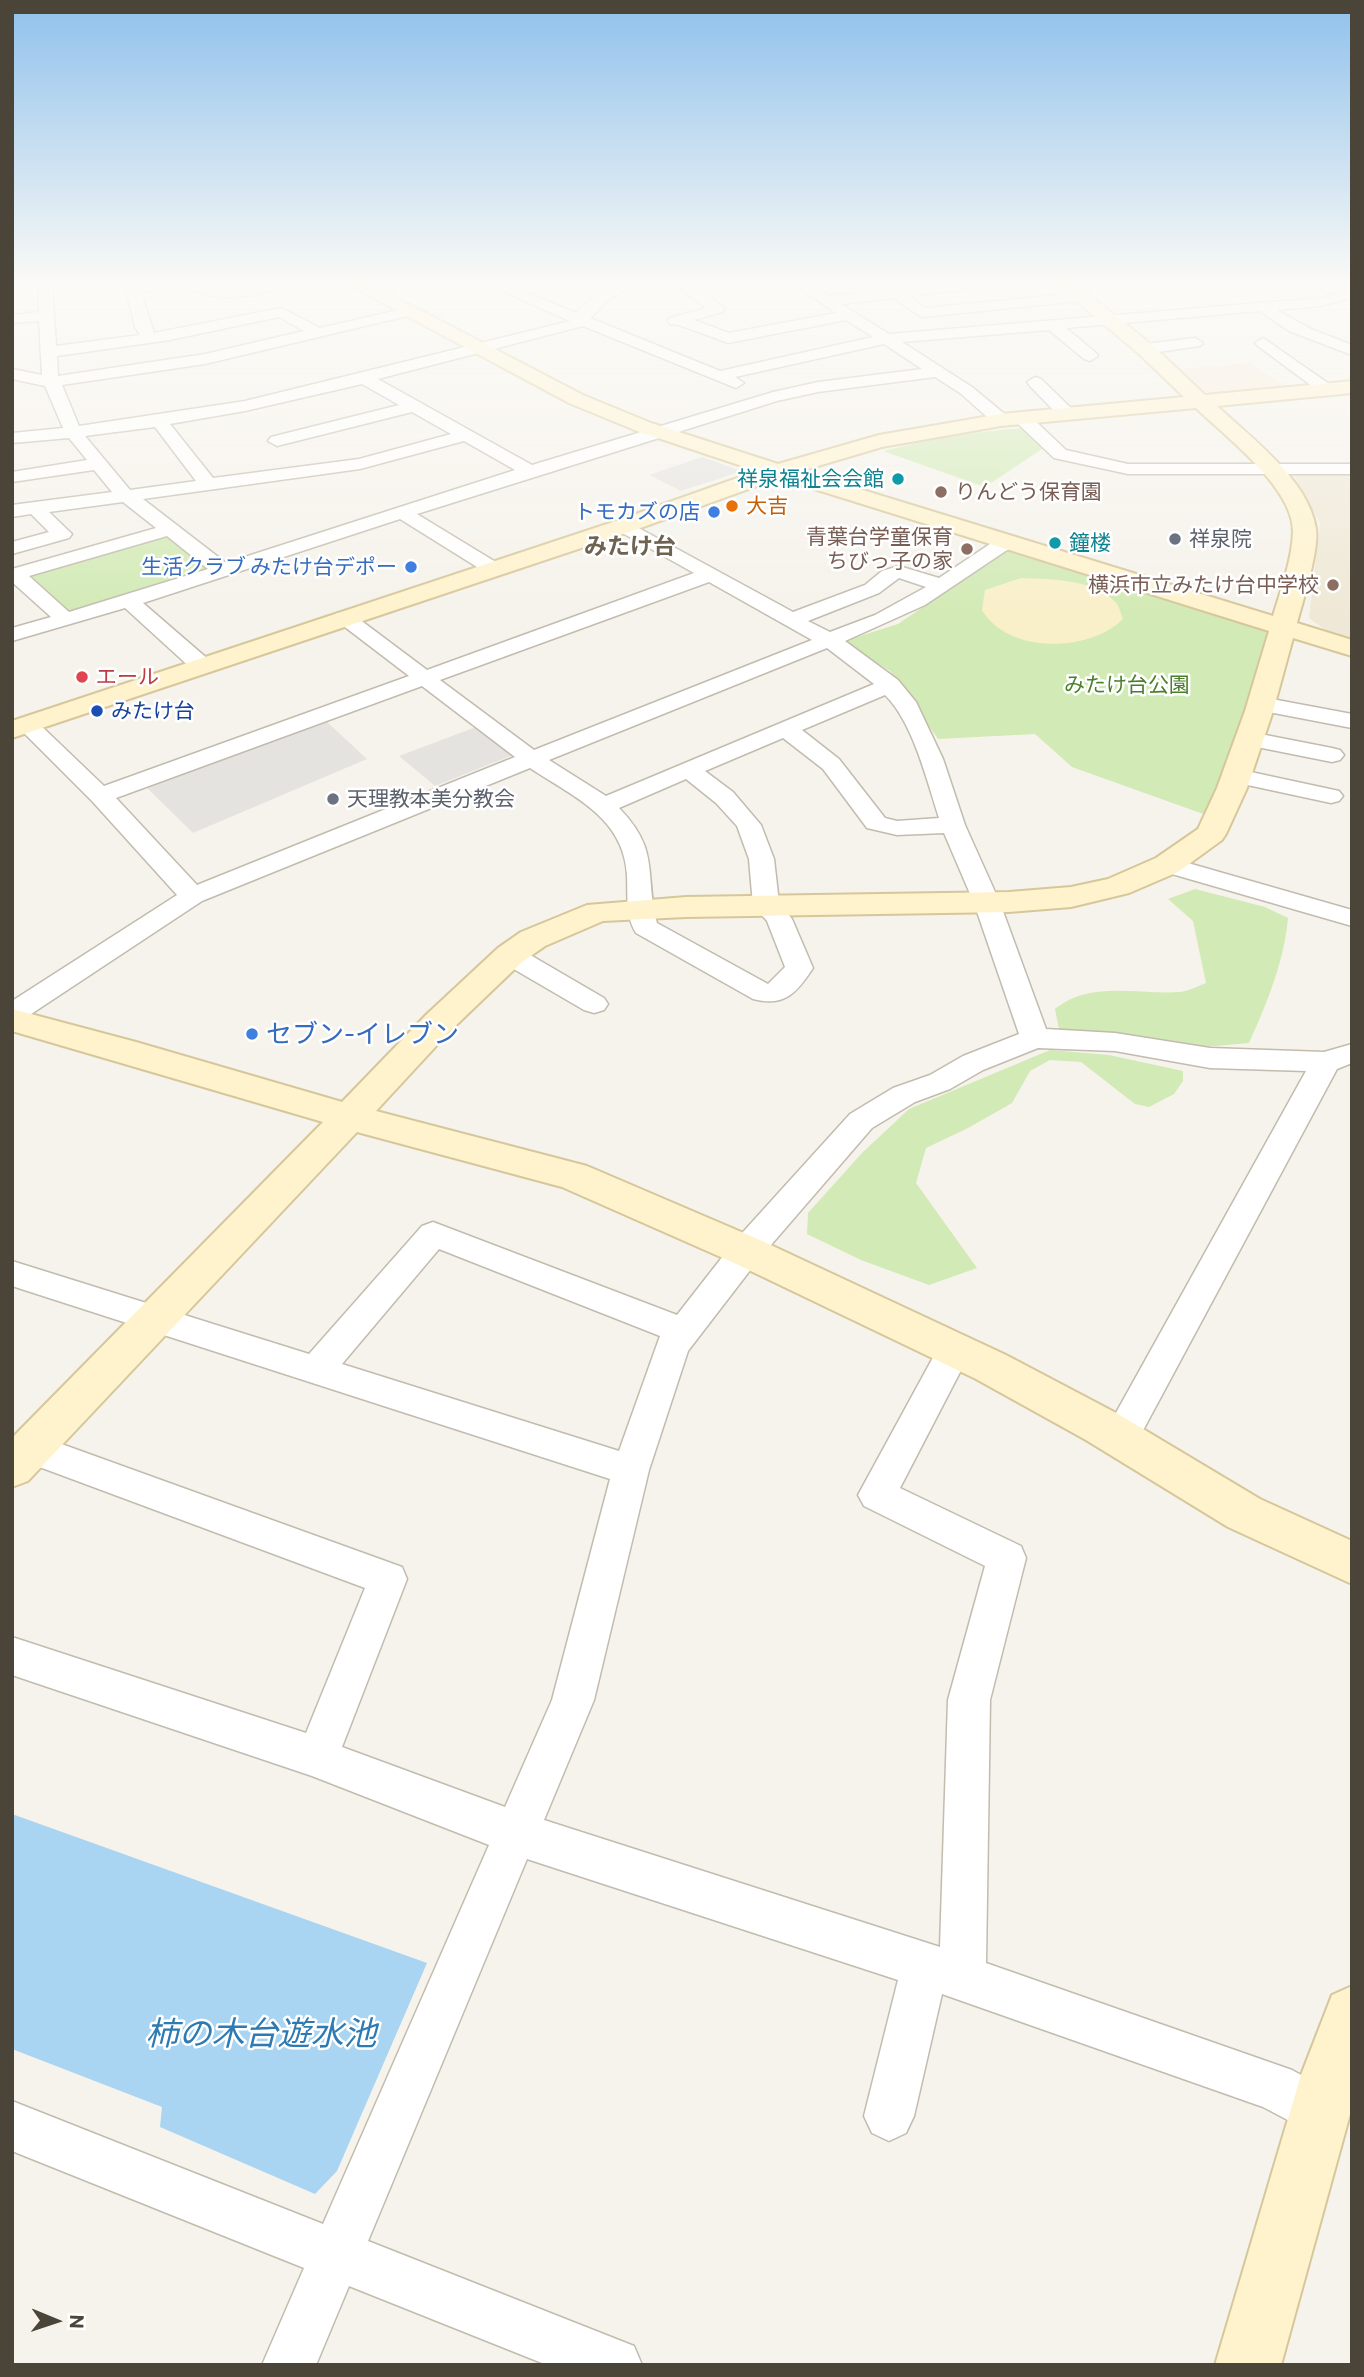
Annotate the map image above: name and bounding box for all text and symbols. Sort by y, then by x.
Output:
place label: 祥泉福祉会会館 [737,466,884,492]
marker: 祥泉福祉会会館 [890,471,906,487]
place label: りんどう保育園 [955,479,1102,505]
marker: りんどう保育園 [933,484,949,500]
place label: 大吉 [746,493,788,519]
marker: 大吉 [724,498,740,514]
place label: トモカズの店 [574,499,700,525]
marker: トモカズの店 [706,504,722,520]
place label: 青葉台学童保育 ちびっ子の家 [806,524,953,574]
place label: 祥泉院 [1189,526,1252,552]
place label: 鐘楼 [1069,530,1111,556]
marker: 祥泉院 [1167,531,1183,547]
district label: みたけ台 [584,532,676,560]
marker: 鐘楼 [1047,535,1063,551]
marker: 青葉台学童保育 ちびっ子の家 [959,541,975,557]
place label: 生活クラブ みたけ台デポー [141,554,397,580]
marker: 生活クラブ みたけ台デポー [403,559,419,575]
place label: 横浜市立みたけ台中学校 [1088,572,1319,598]
marker: 横浜市立みたけ台中学校 [1325,577,1341,593]
place label: エール [96,664,159,690]
marker: エール [74,669,90,685]
park label: みたけ台公園 [1064,672,1190,698]
place label: みたけ台 [111,698,195,724]
marker: みたけ台 [89,703,105,719]
place label: 天理教本美分教会 [347,786,515,812]
marker: 天理教本美分教会 [325,791,341,807]
place label: セブン-イレブン [266,1018,459,1050]
marker: セブン-イレブン [244,1026,260,1042]
water label: 柿の木台遊水池 [146,2014,376,2054]
north arrow [21,2286,91,2356]
text: N [66,2314,89,2329]

